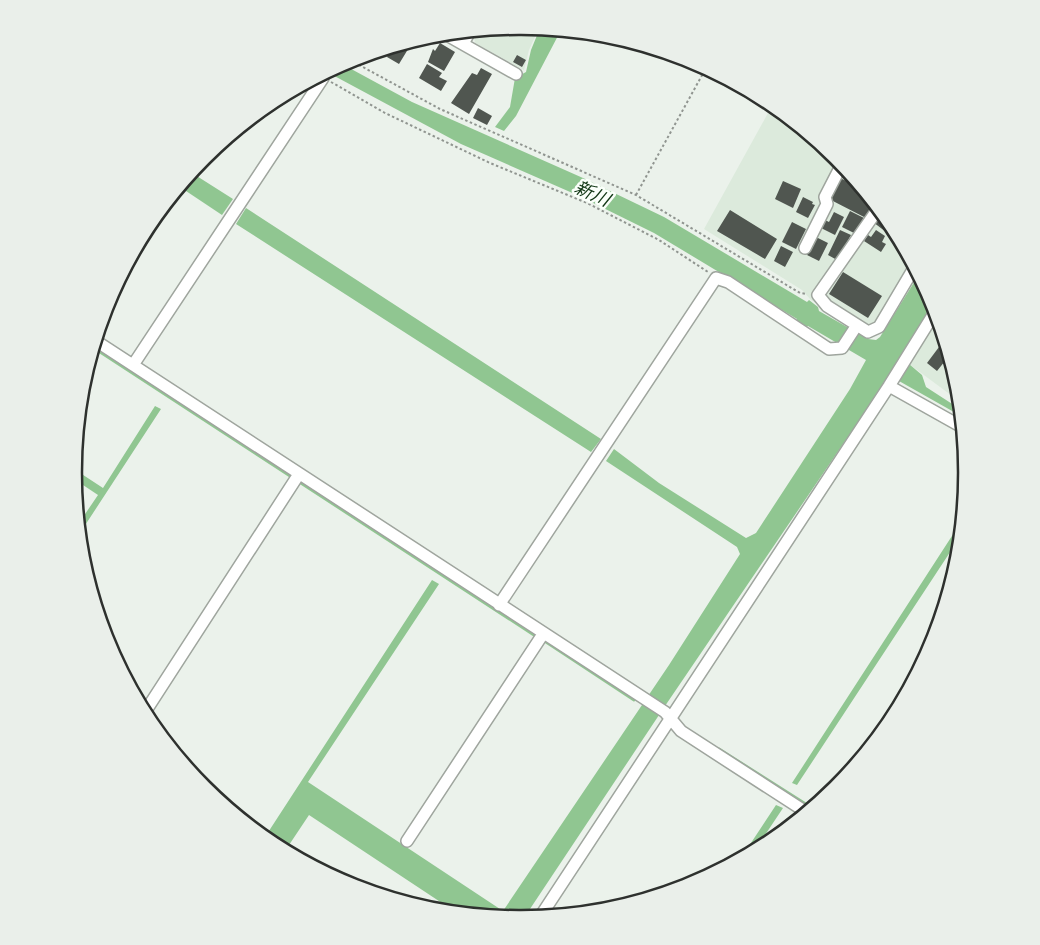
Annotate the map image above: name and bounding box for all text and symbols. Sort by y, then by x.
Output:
water label: 新川 [570,174,616,215]

